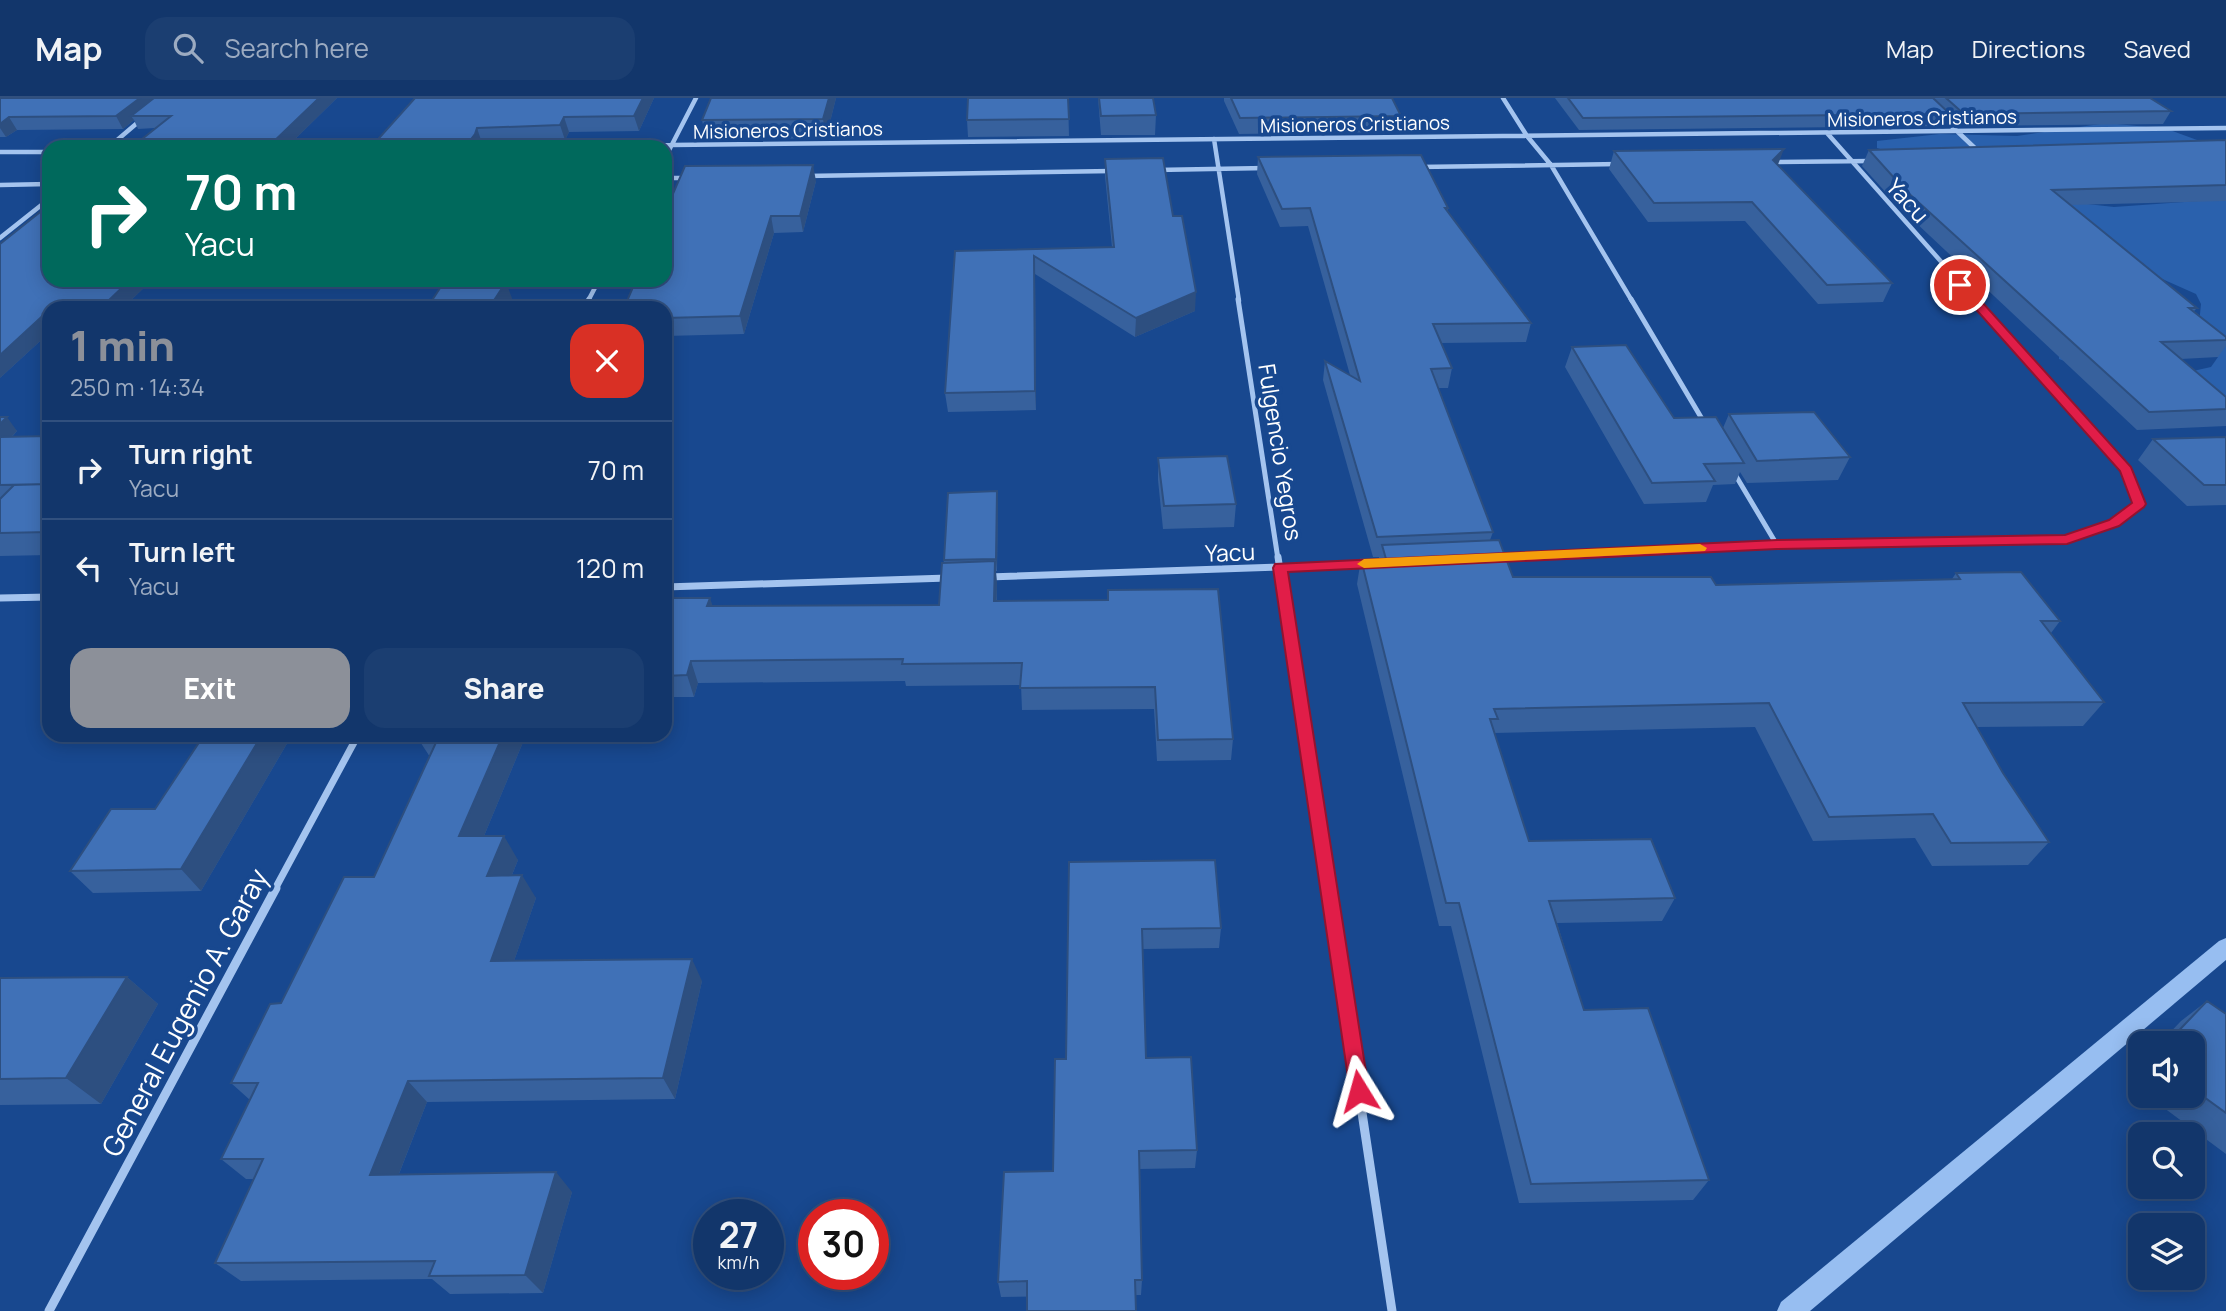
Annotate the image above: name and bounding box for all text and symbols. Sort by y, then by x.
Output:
search box [145,17,635,80]
text: Map [35,26,103,71]
icon: search [169,29,207,67]
text: Search here [225,30,369,66]
text: Map [1886,32,1934,65]
text: Directions [1972,32,2085,65]
text: Saved [2123,32,2191,65]
street label: Misioneros Cristianos [1827,103,2017,133]
street label: Misioneros Cristianos [1260,109,1450,139]
street label: Misioneros Cristianos [693,115,883,145]
text: 70 m [185,158,297,225]
icon: right [70,168,161,259]
street label: Yacu [1879,171,1937,229]
text: Yacu [185,222,255,266]
pin [1930,255,1990,315]
icon: arrive [1941,266,1979,304]
text: 1 min [70,316,175,374]
button: close [570,324,644,398]
street label: Fulgencio Yegros [1251,361,1311,543]
text: 250 m · 14:34 [70,371,205,403]
text: Turn right [129,436,253,472]
icon: right [70,451,108,489]
text: 70 m [588,452,644,488]
text: Yacu [129,472,179,504]
text: Turn left [129,534,236,570]
street label: Yacu [1204,535,1256,569]
icon: left [70,549,108,587]
text: 120 m [576,550,644,586]
text: Yacu [129,570,179,602]
button: Exit [70,648,350,728]
button: Share [364,648,644,728]
street label: General Eugenio A. Garay [92,861,276,1163]
map controls [2128,1031,2205,1290]
button: sound [2128,1031,2205,1108]
position arrow [1322,1054,1396,1128]
button: search [2128,1122,2205,1199]
speed limit sign: 30 [798,1199,889,1290]
text: 27 [719,1211,758,1259]
button: layers [2128,1213,2205,1290]
text: km/h [718,1250,759,1274]

